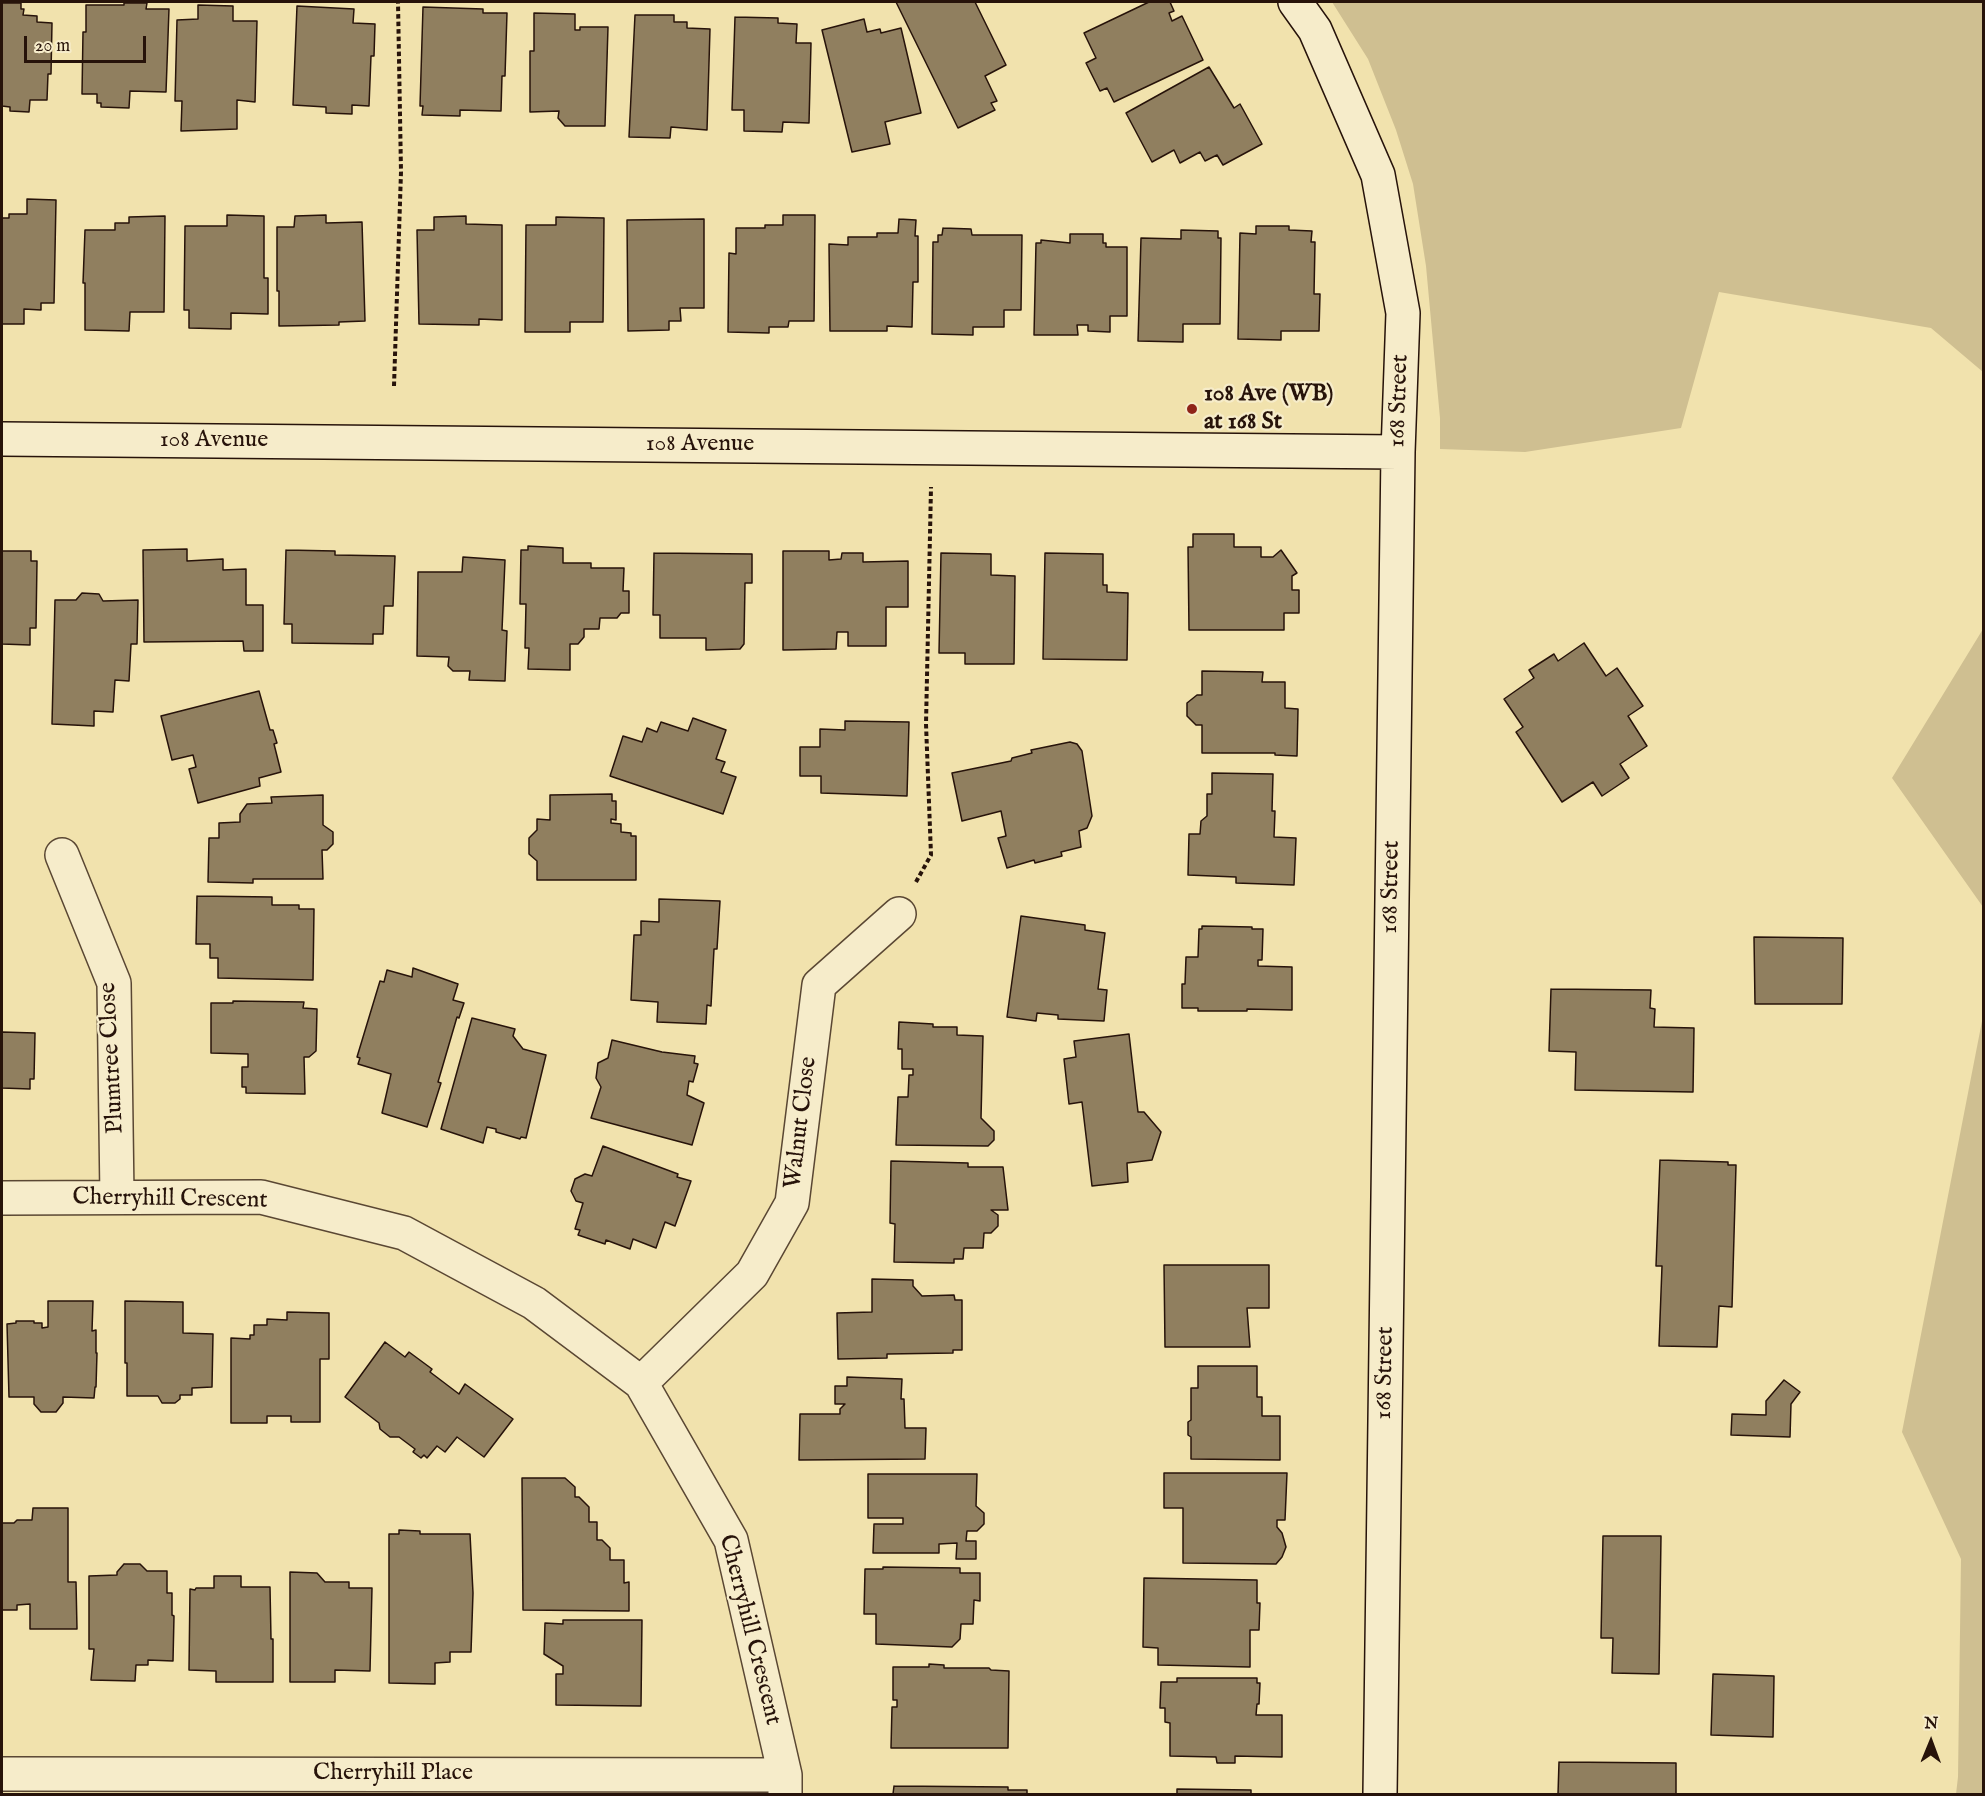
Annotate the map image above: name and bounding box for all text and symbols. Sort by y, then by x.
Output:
scale bar [27,24,148,62]
text: 20 m [35,35,70,58]
street label: 168 Street [1384,354,1416,448]
place label: 108 Ave (WB) at 168 St [1204,381,1333,437]
marker: 108 Ave (WB) at 168 St [1185,402,1199,416]
street label: 108 Avenue [160,427,268,455]
street label: 108 Avenue [646,431,754,459]
street label: 168 Street [1377,840,1407,934]
street label: Plumtree Close [95,982,131,1134]
street label: Walnut Close [780,1055,824,1191]
street label: Cherryhill Crescent [72,1184,268,1216]
street label: 168 Street [1371,1326,1401,1420]
street label: Cherryhill Crescent [711,1532,787,1728]
north arrow [1901,1712,1961,1772]
text: N [1924,1714,1938,1734]
street label: Cherryhill Place [313,1760,473,1788]

